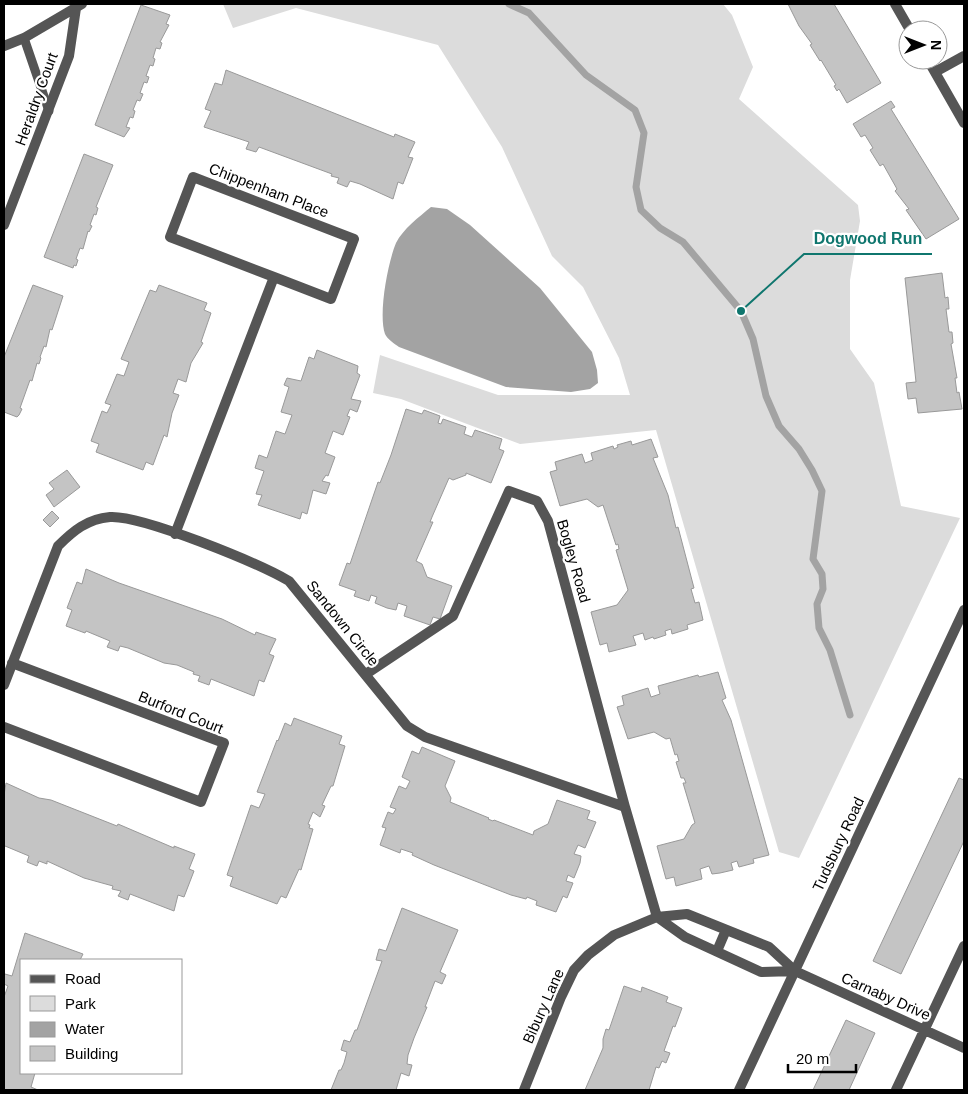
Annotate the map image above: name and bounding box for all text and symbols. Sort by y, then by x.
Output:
north arrow [898,20,948,70]
text: N [928,40,944,50]
street label: Heraldry Court [11,49,61,148]
street label: Chippenham Place [207,159,331,221]
callout: Dogwood Run [804,223,932,254]
text: Dogwood Run [814,230,922,247]
street label: Bogley Road [554,517,594,605]
street label: Sandown Circle [303,577,383,669]
street label: Burford Court [136,687,227,737]
street label: Tudsbury Road [809,794,867,894]
legend [20,959,182,1074]
street label: Bibury Lane [519,966,567,1046]
street label: Carnaby Drive [839,969,933,1023]
text: Road [65,970,101,987]
text: Park [65,995,96,1012]
text: Water [65,1020,104,1037]
scale bar [788,1042,856,1074]
text: Building [65,1045,118,1062]
text: 20 m [796,1050,829,1067]

